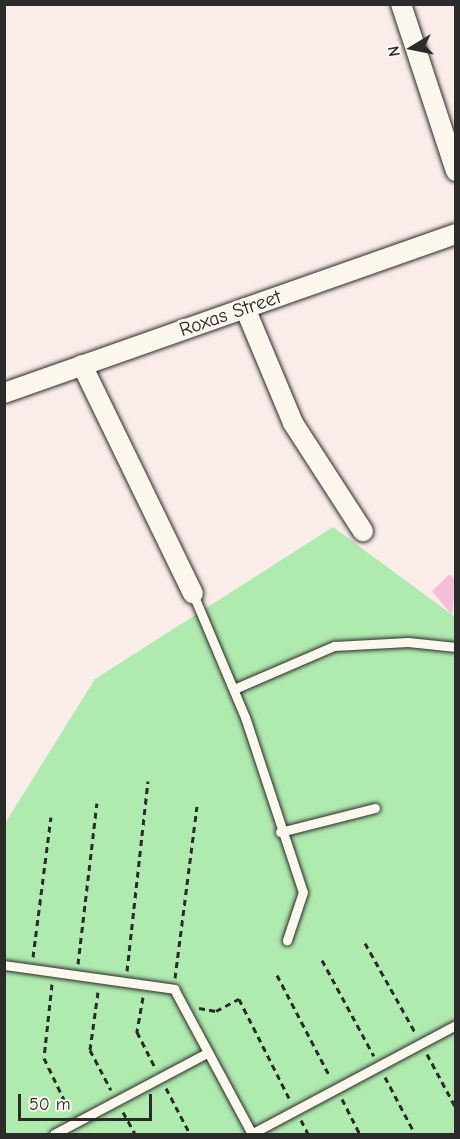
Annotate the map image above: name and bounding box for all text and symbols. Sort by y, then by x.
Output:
north arrow [382,18,442,78]
text: N [385,44,404,58]
street label: Roxas Street [176,284,284,342]
scale bar [21,1082,154,1120]
text: 50 m [29,1094,71,1115]

